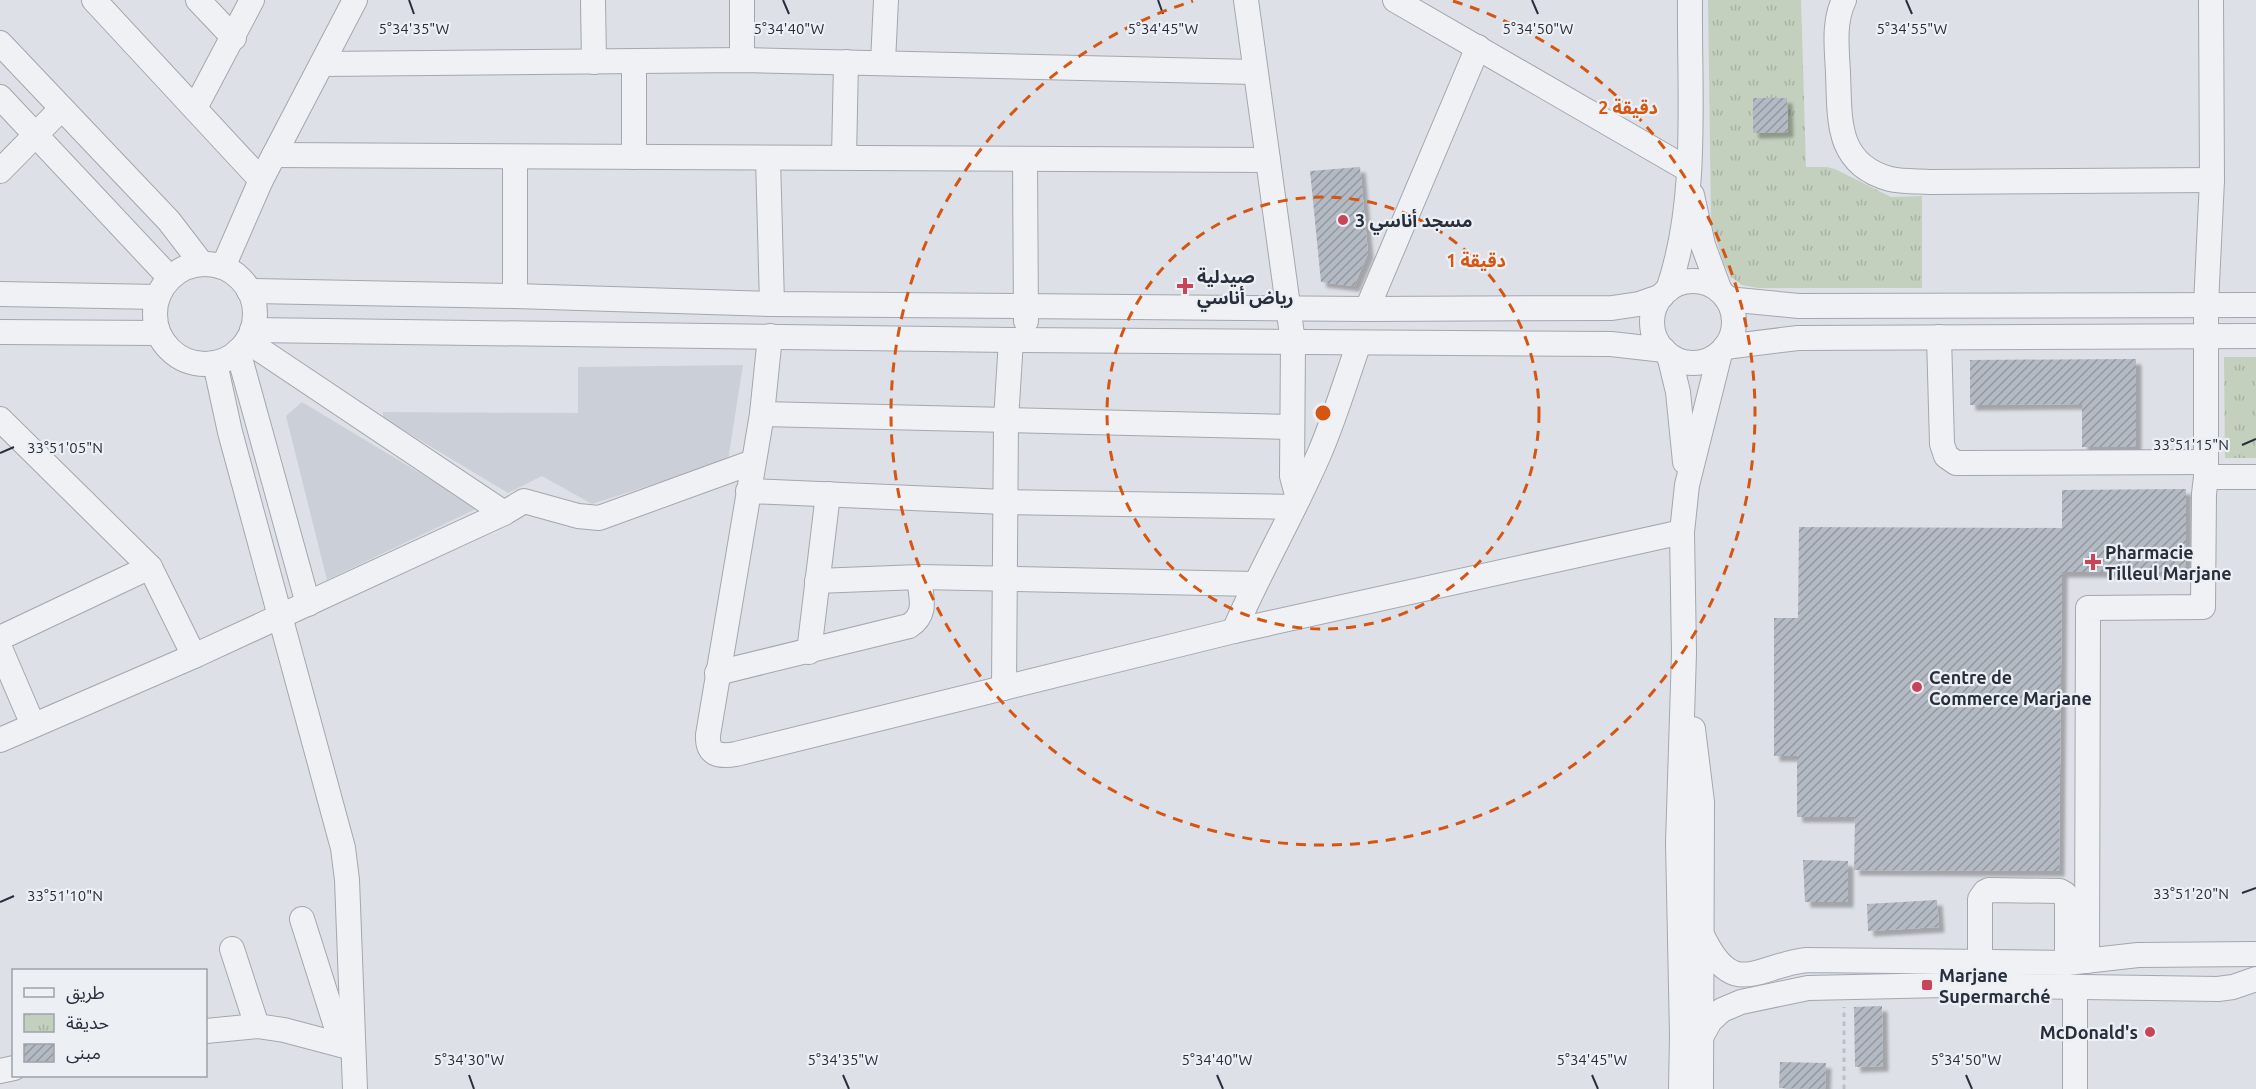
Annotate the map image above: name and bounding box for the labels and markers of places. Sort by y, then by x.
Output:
place label: مسجد أناسي 3 [1355,208,1472,235]
marker: مسجد أناسي 3 [1336,213,1350,227]
place label: صيدلية رياض أناسي [1197,266,1294,312]
marker: صيدلية رياض أناسي [1178,279,1192,293]
centre of rings [1313,403,1333,423]
place label: Pharmacie Tilleul Marjane [2105,542,2232,583]
marker: Pharmacie Tilleul Marjane [2086,555,2100,569]
place label: Centre de Commerce Marjane [1929,667,2092,708]
marker: Centre de Commerce Marjane [1910,680,1924,694]
place label: Marjane Supermarché [1939,965,2051,1006]
marker: Marjane Supermarché [1920,978,1934,992]
place label: McDonald's [2040,1022,2138,1042]
marker: McDonald's [2143,1025,2157,1039]

